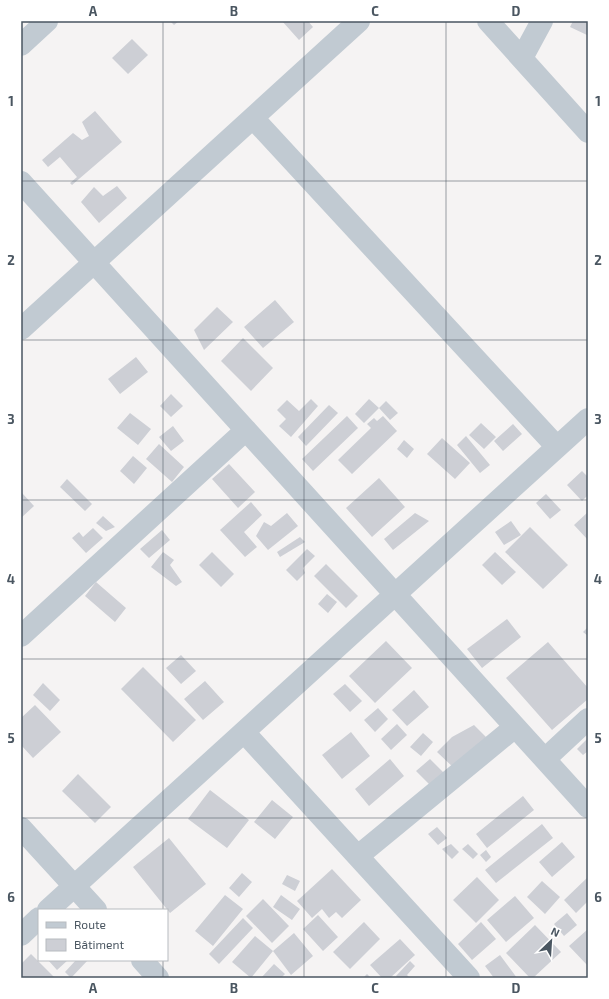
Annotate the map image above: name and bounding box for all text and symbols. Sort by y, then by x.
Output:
text: A [89,3,98,19]
text: B [230,3,238,19]
text: C [371,3,379,19]
text: D [512,3,521,19]
text: 1 [8,93,14,109]
text: 1 [595,93,601,109]
text: 2 [7,252,15,268]
text: 2 [594,252,602,268]
text: 3 [7,411,15,427]
text: 3 [594,411,602,427]
text: 4 [7,571,15,587]
text: 4 [594,571,602,587]
text: 5 [7,730,15,746]
text: 5 [594,730,602,746]
text: 6 [7,889,15,905]
text: 6 [594,889,602,905]
legend [38,909,168,961]
text: Route [74,917,106,931]
north arrow [531,921,571,961]
text: N [549,924,562,939]
text: Bâtiment [74,937,125,951]
text: A [89,980,98,996]
text: B [230,980,238,996]
text: C [371,980,379,996]
text: D [512,980,521,996]

